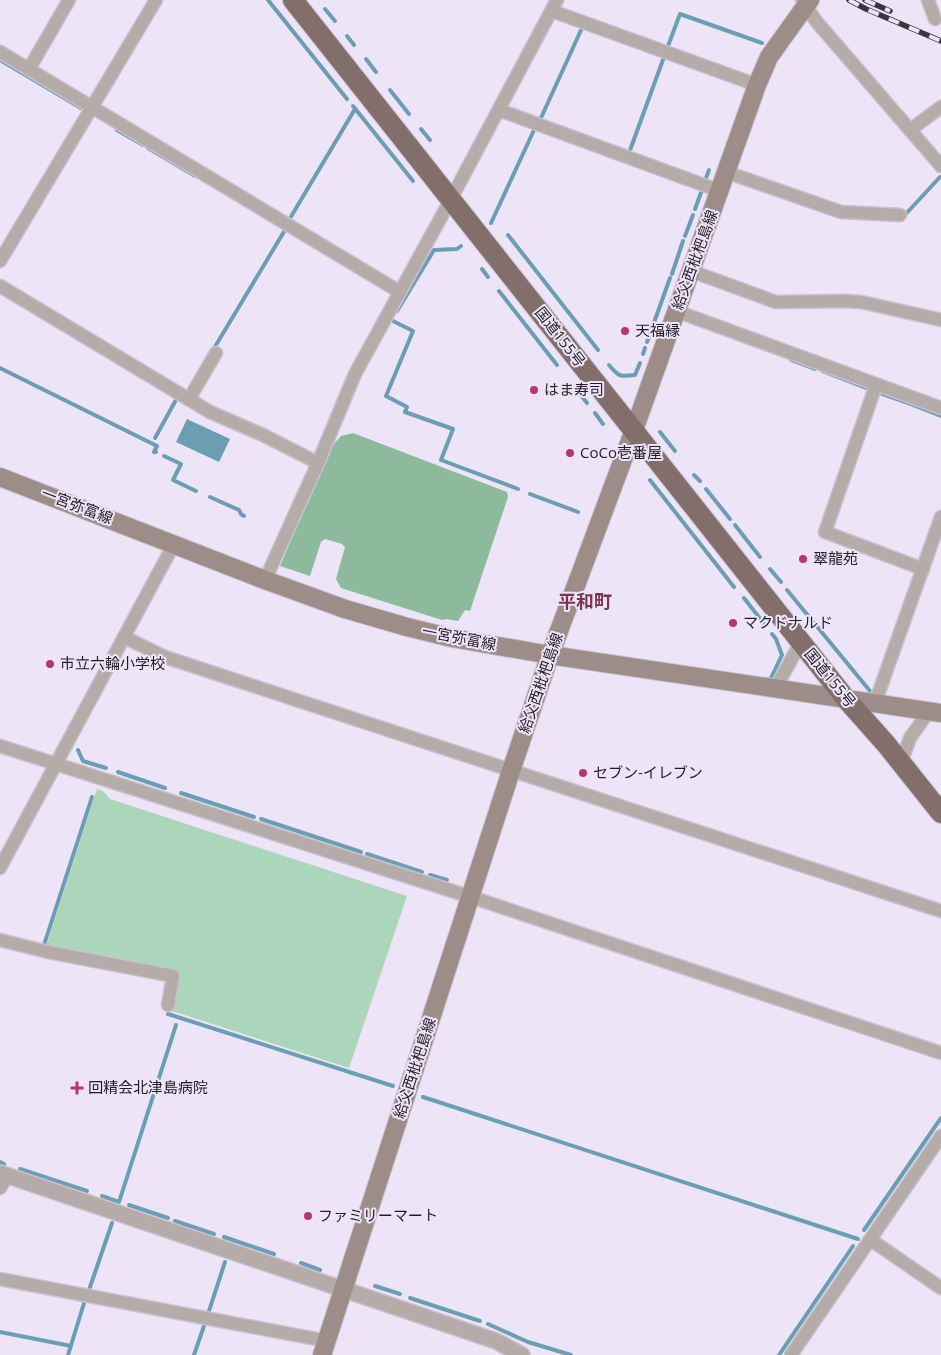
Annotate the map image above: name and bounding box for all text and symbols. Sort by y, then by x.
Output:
street label: 給父西枇杷島線 [667,207,721,312]
street label: 国道155号 [531,302,590,370]
place label: 天福縁 [635,320,680,340]
marker: 天福縁 [619,325,631,337]
place label: はま寿司 [544,379,604,399]
marker: はま寿司 [528,384,540,396]
place label: CoCo壱番屋 [580,442,662,462]
marker: CoCo壱番屋 [564,447,576,459]
street label: 一宮弥富線 [39,482,116,528]
place label: 翠龍苑 [813,548,858,568]
marker: 翠龍苑 [797,553,809,565]
district label: 平和町 [558,589,612,613]
place label: マクドナルド [743,612,833,632]
marker: マクドナルド [727,617,739,629]
street label: 一宮弥富線 [420,620,498,654]
street label: 給父西枇杷島線 [514,630,567,736]
street label: 国道155号 [801,644,861,711]
place label: 市立六輪小学校 [60,653,165,673]
marker: 市立六輪小学校 [44,658,56,670]
place label: セブン-イレブン [593,762,703,782]
marker: セブン-イレブン [577,767,589,779]
street label: 給父西枇杷島線 [388,1015,440,1121]
place label: 回精会北津島病院 [88,1077,208,1097]
marker: 回精会北津島病院 [70,1081,84,1095]
place label: ファミリーマート [318,1205,438,1225]
marker: ファミリーマート [302,1210,314,1222]

